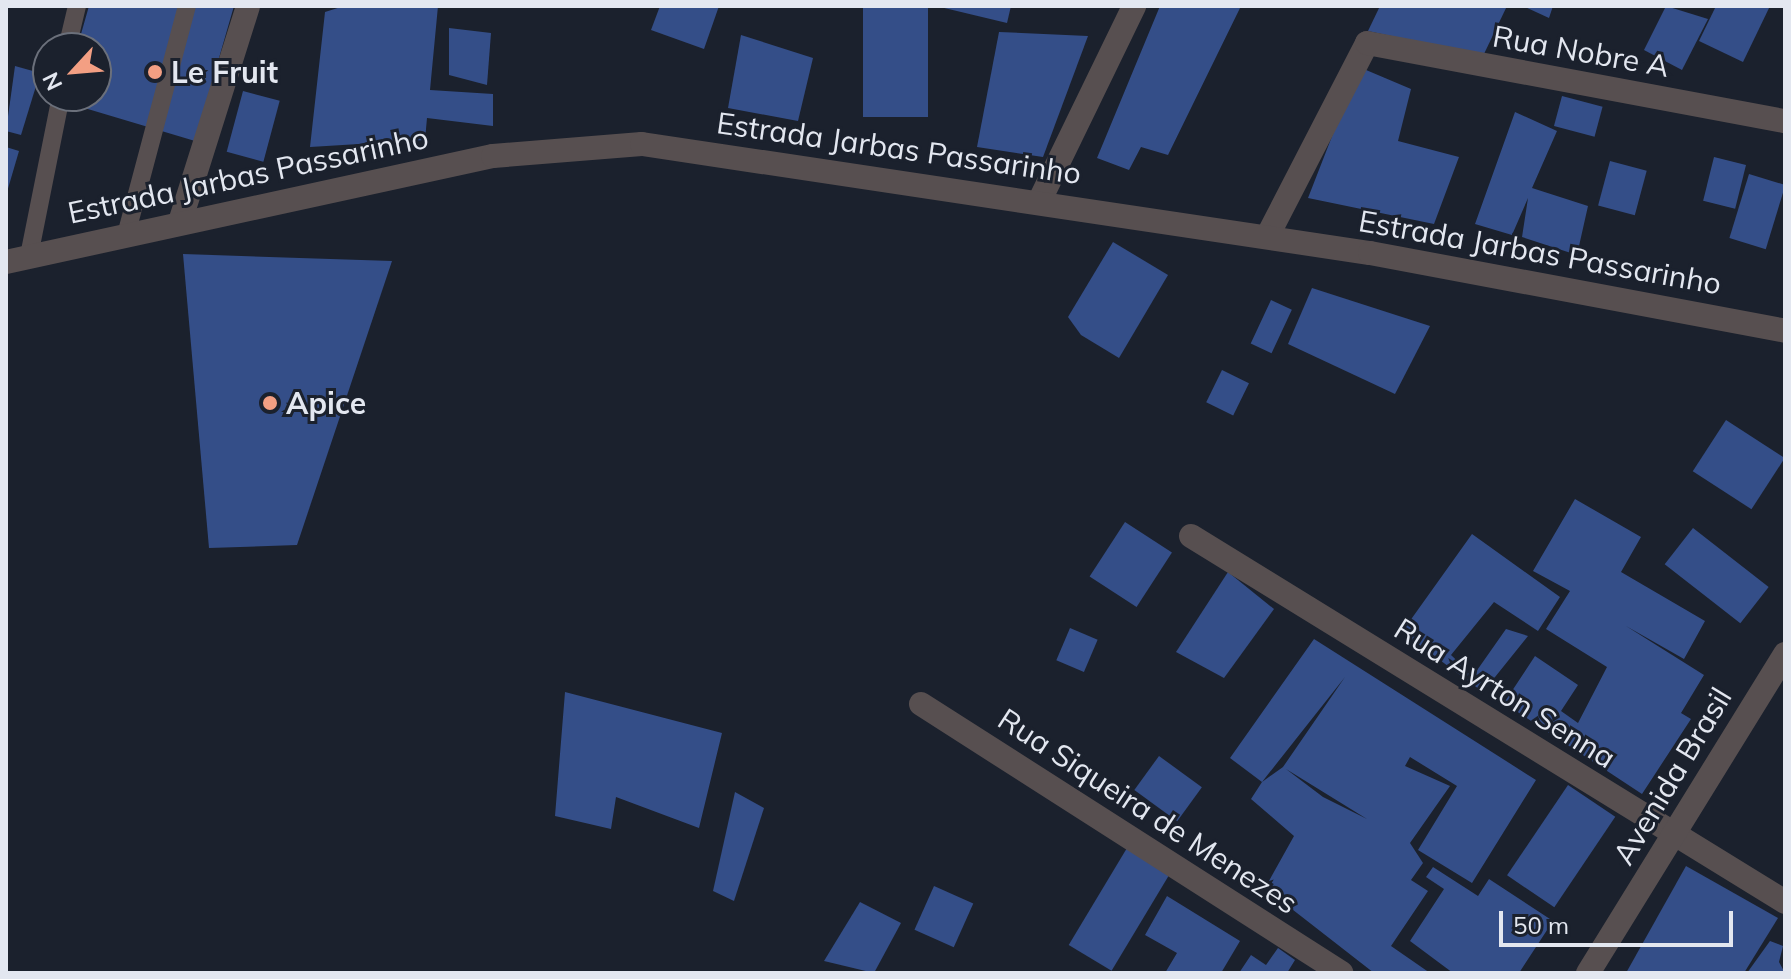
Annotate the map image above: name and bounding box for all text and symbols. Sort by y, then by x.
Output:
street label: Rua Nobre A [1490,18,1672,84]
north arrow [32,32,112,112]
place label: Le Fruit [171,54,278,90]
marker: Le Fruit [146,63,164,81]
text: N [36,68,68,95]
street label: Estrada Jarbas Passarinho [714,105,1084,191]
street label: Estrada Jarbas Passarinho [64,119,432,231]
street label: Estrada Jarbas Passarinho [1356,202,1724,302]
place label: Apice [286,385,366,421]
marker: Apice [261,394,279,412]
street label: Rua Ayrton Senna [1388,610,1622,776]
street label: Avenida Brasil [1605,681,1739,871]
street label: Rua Siqueira de Menezes [992,701,1304,921]
scale bar [1503,895,1737,945]
text: 50 m [1513,910,1569,940]

